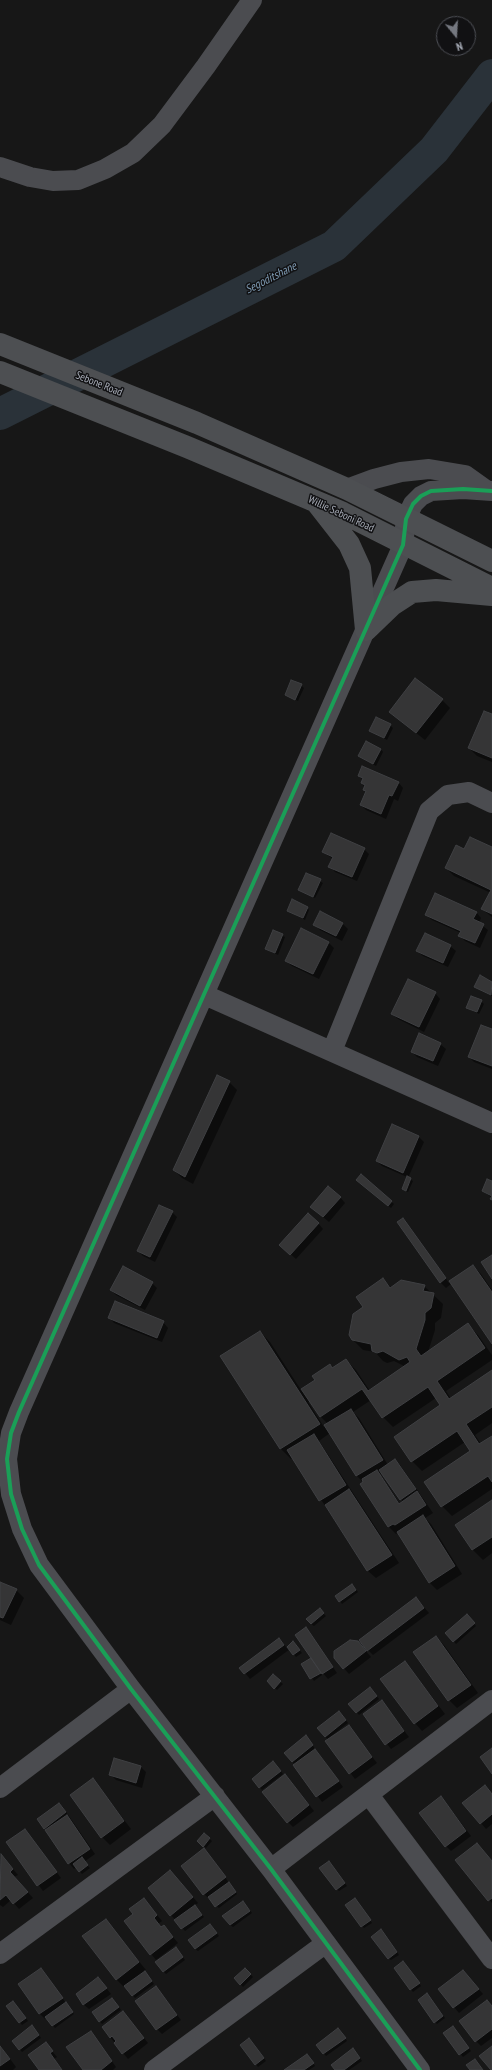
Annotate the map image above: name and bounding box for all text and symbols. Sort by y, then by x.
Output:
north arrow [436,16,476,56]
text: N [454,39,464,54]
water label: Segoditshane [243,259,299,297]
street label: Sebone Road [74,369,124,399]
street label: Willie Seboni Road [306,493,376,535]

